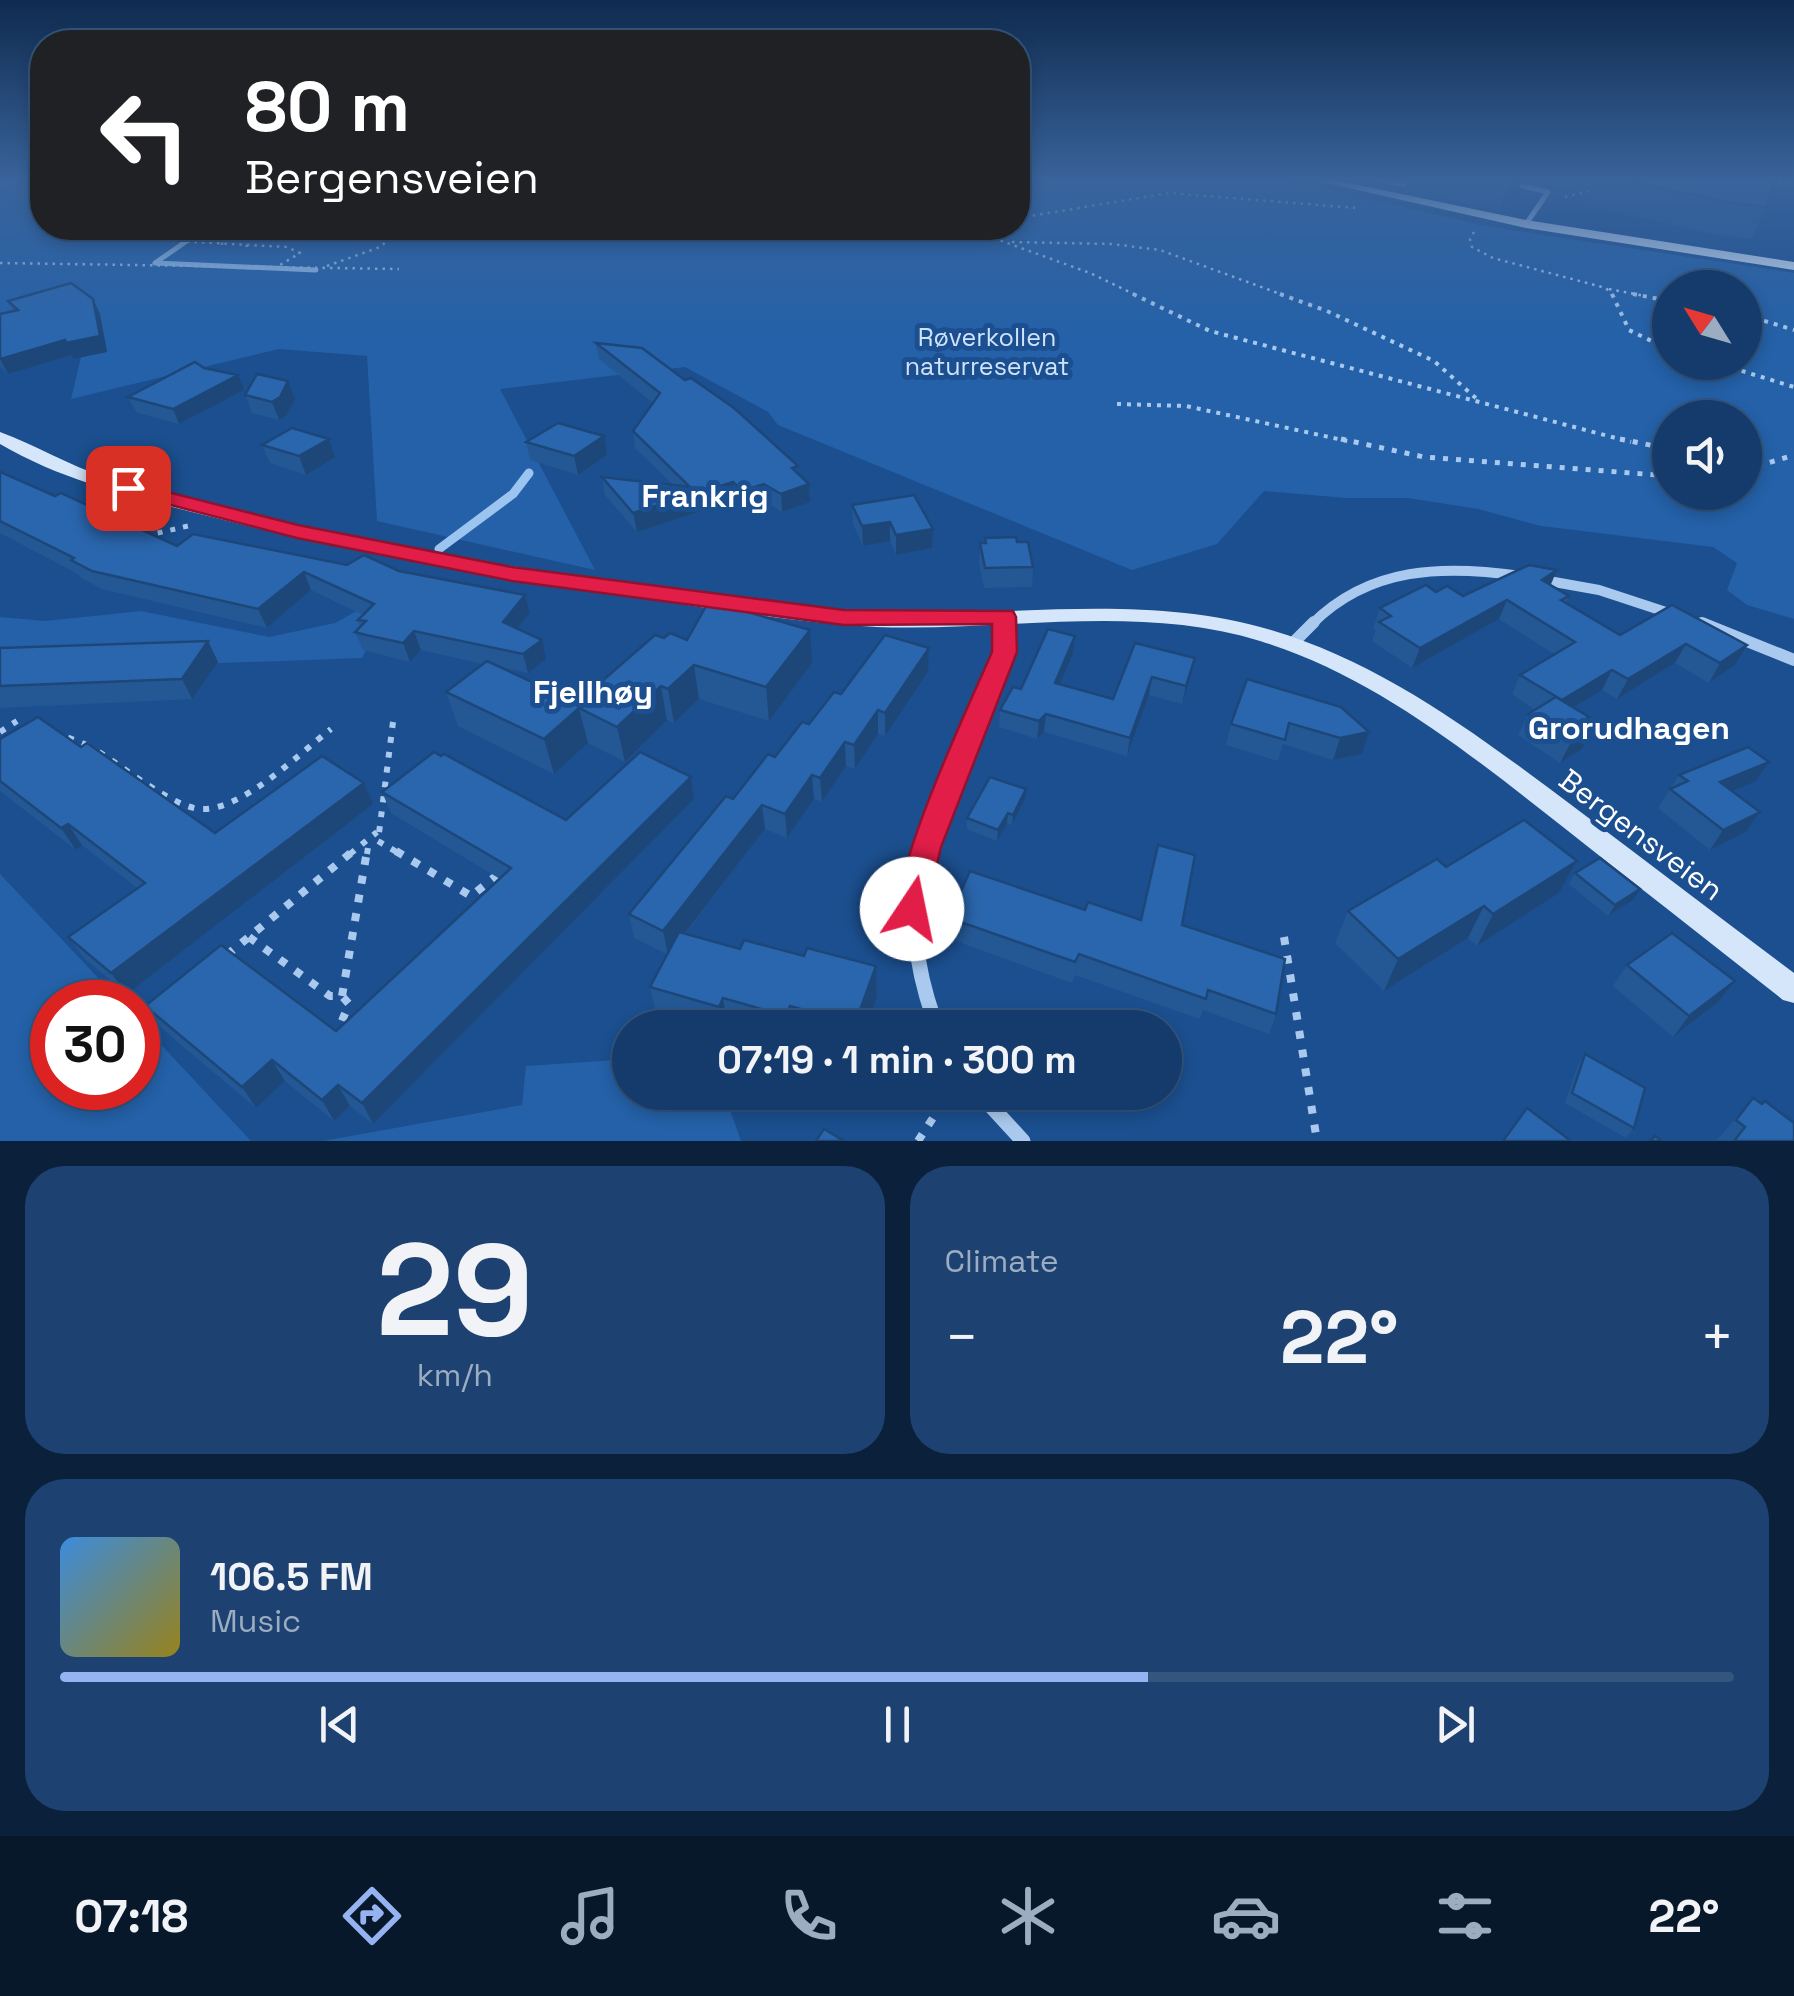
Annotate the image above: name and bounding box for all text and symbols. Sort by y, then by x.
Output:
text: 80 m [245,62,410,151]
icon: left [80,70,210,200]
text: Bergensveien [245,149,539,206]
north arrow [1652,270,1762,380]
map controls [1652,270,1762,510]
park label: Røverkollen naturreservat [905,321,1069,382]
button: sound [1652,400,1762,510]
pin [86,446,171,531]
icon: arrive [101,461,156,516]
district label: Frankrig [641,476,769,516]
district label: Fjellhøy [533,672,653,712]
district label: Grorudhagen [1528,708,1730,748]
street label: Bergensveien [1551,760,1731,909]
position arrow [860,857,964,961]
speed limit sign: 30 [30,980,160,1110]
text: 07:19 · 1 min · 300 m [717,1036,1077,1084]
text: 29 [376,1207,533,1373]
text: Climate [945,1241,1059,1281]
text: 22° [1280,1289,1399,1385]
text: − [945,1302,979,1372]
text: + [1700,1302,1734,1372]
text: km/h [417,1355,493,1395]
text: 106.5 FM [210,1553,373,1601]
text: Music [210,1601,301,1641]
icon: previous [312,1697,367,1752]
icon: pause [870,1697,925,1752]
icon: next [1428,1697,1483,1752]
icon: directions [337,1881,407,1951]
icon: music [555,1881,625,1951]
icon: phone [774,1881,844,1951]
icon: climate [993,1881,1063,1951]
icon: car [1211,1881,1281,1951]
icon: filters [1430,1881,1500,1951]
text: 07:18 [74,1888,188,1945]
text: 22° [1648,1888,1720,1945]

